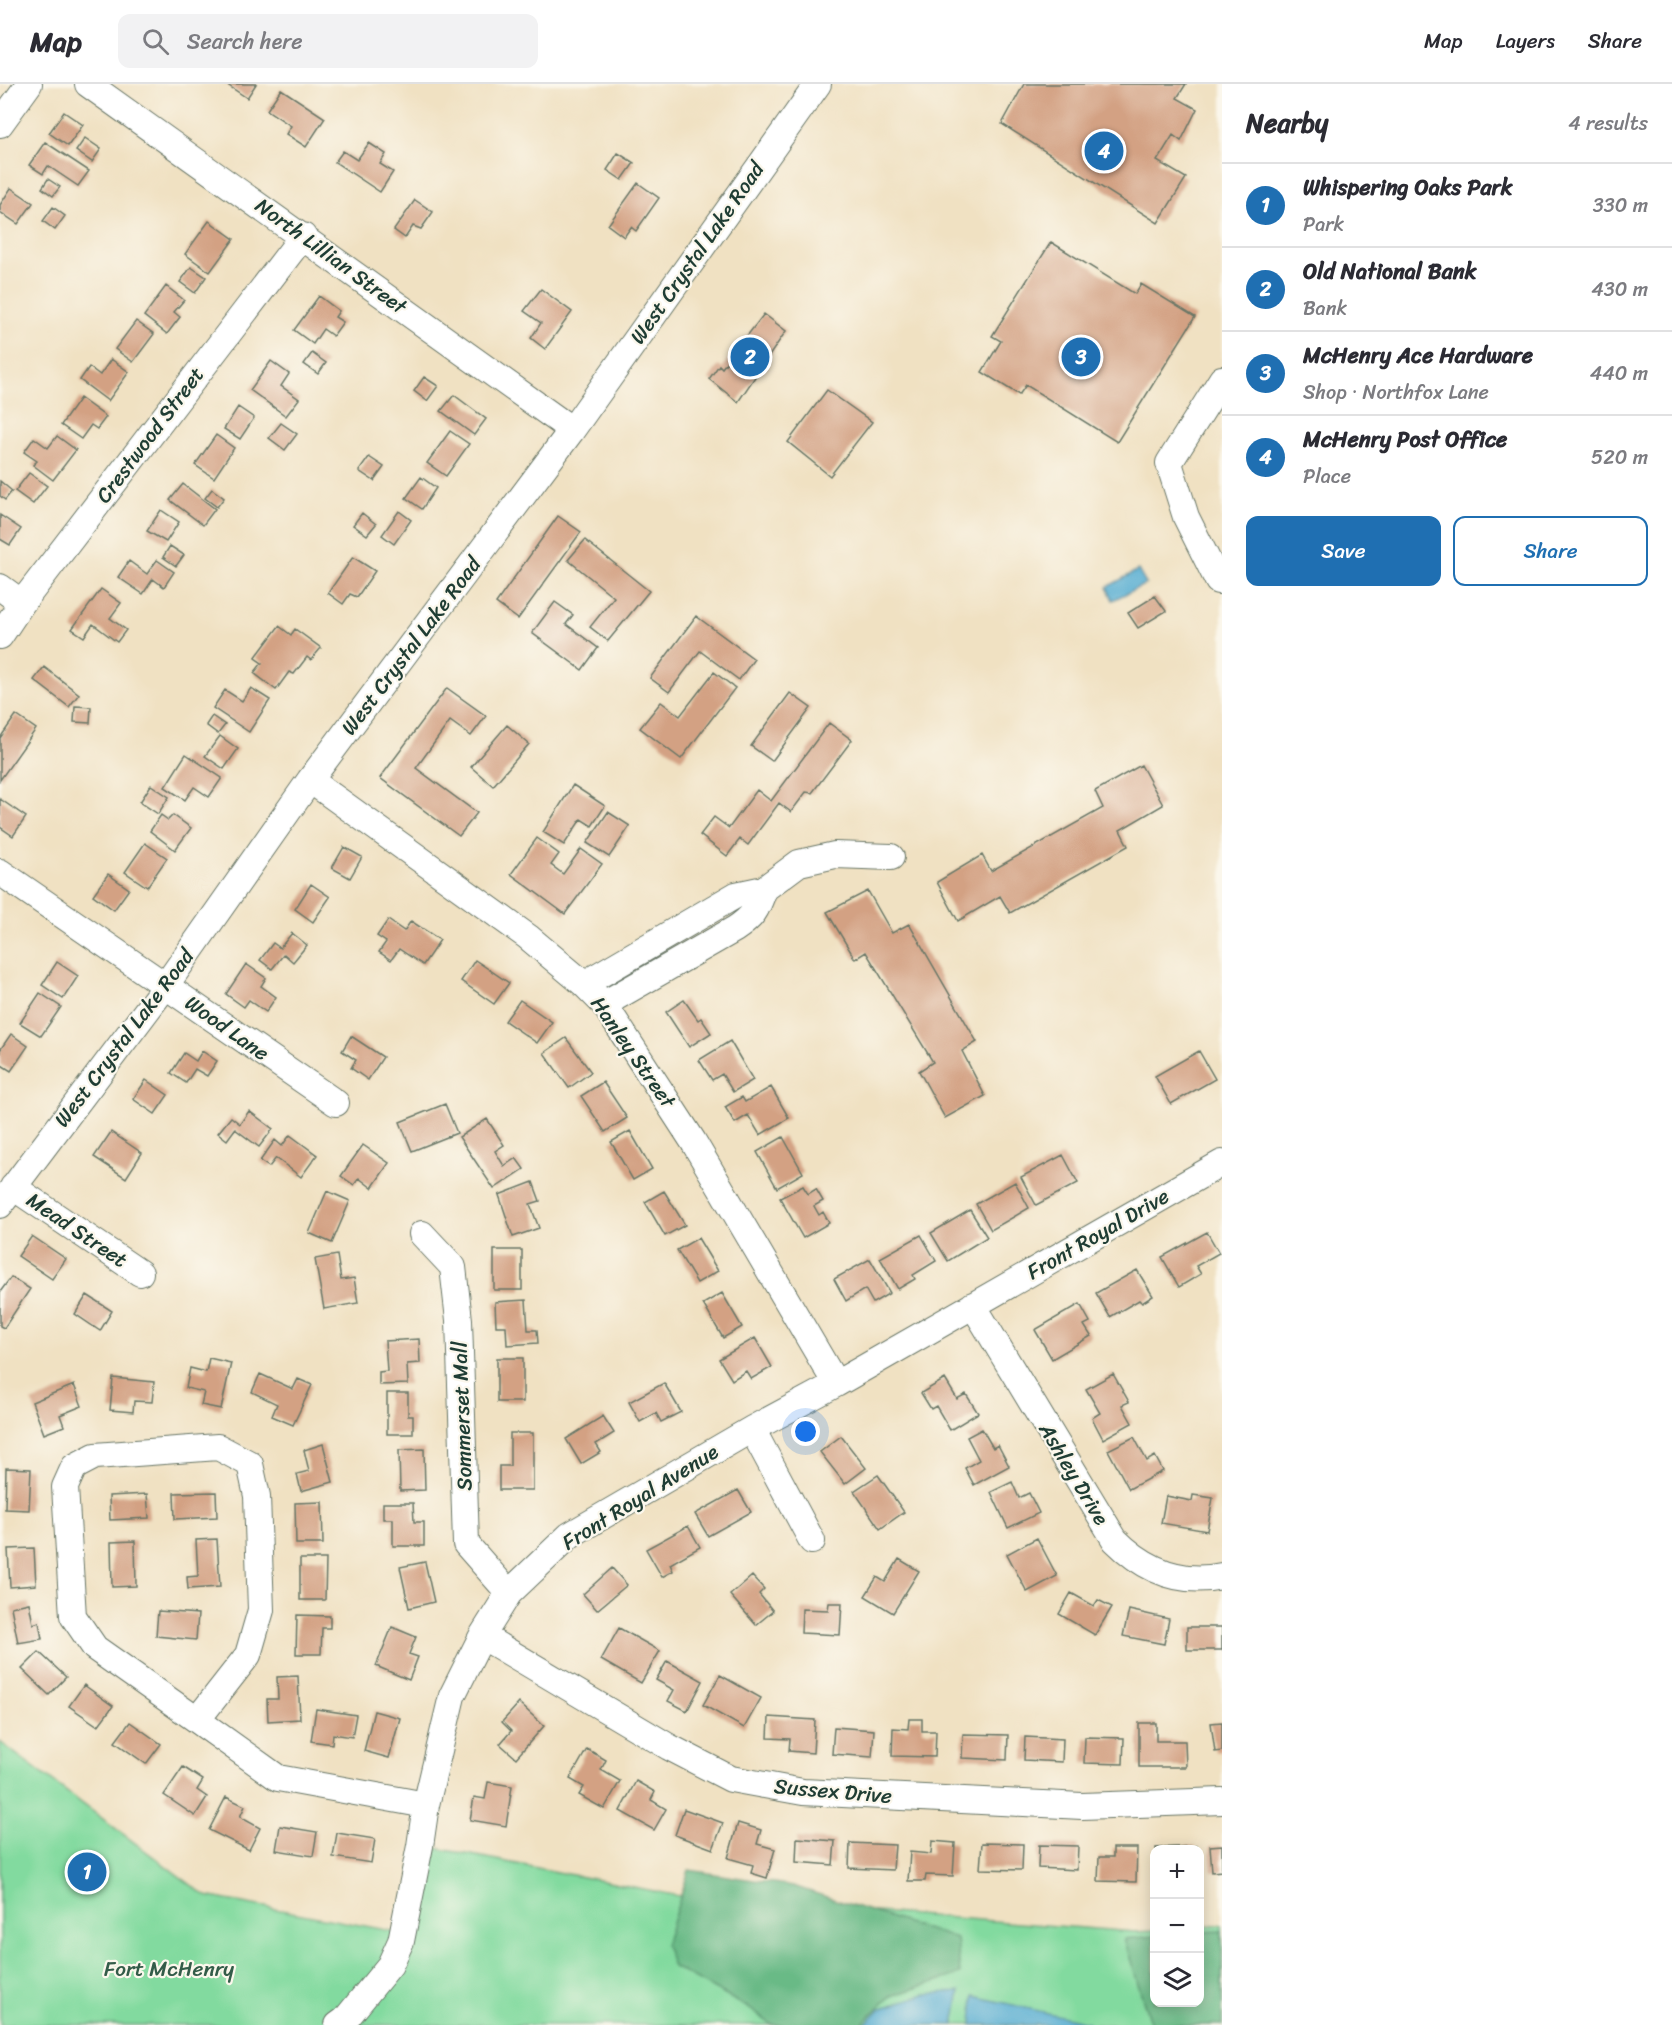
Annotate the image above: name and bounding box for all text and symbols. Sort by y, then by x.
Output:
search box [118,14,538,68]
text: Map [30,17,82,66]
text: Search here [187,22,303,61]
text: Map [1424,22,1463,60]
text: Layers [1496,22,1555,60]
text: Share [1588,22,1642,60]
icon: search [139,25,172,58]
text: Nearby [1246,100,1328,146]
text: 4 results [1568,106,1648,141]
pin: 4 [1084,128,1124,174]
street label: West Crystal Lake Road [619,152,776,352]
text: Whispering Oaks Park [1303,168,1512,207]
street label: North Lillian Street [247,188,416,325]
text: 1 [1261,188,1270,223]
text: 330 m [1593,188,1648,223]
text: Park [1303,207,1344,242]
text: Old National Bank [1303,252,1476,291]
text: 2 [1260,272,1271,307]
text: 430 m [1591,272,1648,307]
text: Bank [1303,291,1347,326]
pin: 2 [730,334,770,380]
pin: 3 [1062,334,1100,380]
text: McHenry Ace Hardware [1303,336,1533,375]
text: 3 [1260,356,1271,391]
text: 440 m [1590,356,1648,391]
street label: Crestwood Street [86,358,214,512]
text: Shop · Northfox Lane [1303,375,1489,410]
text: McHenry Post Office [1303,420,1507,459]
text: 4 [1259,440,1272,475]
text: 520 m [1591,440,1648,475]
text: Place [1303,459,1351,494]
button: Save [1246,516,1441,586]
button: Share [1453,516,1648,586]
street label: West Crystal Lake Road [331,547,492,744]
street label: West Crystal Lake Road [44,939,205,1136]
street label: Wood Lane [177,985,278,1071]
street label: Hanley Street [580,988,687,1117]
street label: Front Royal Drive [1019,1177,1177,1290]
street label: Mead Street [18,1182,136,1278]
street label: Sommerset Mall [440,1340,484,1491]
street label: Ashley Drive [1028,1414,1120,1533]
your location [791,1417,820,1446]
street label: Front Royal Avenue [554,1433,726,1561]
street label: Sussex Drive [772,1767,894,1815]
map controls [1150,1845,1204,2007]
button: + [1150,1845,1204,1899]
pin: 1 [68,1850,106,1894]
button: − [1150,1899,1204,1953]
park label: Fort McHenry [104,1950,234,1988]
button: layers [1150,1953,1204,2007]

